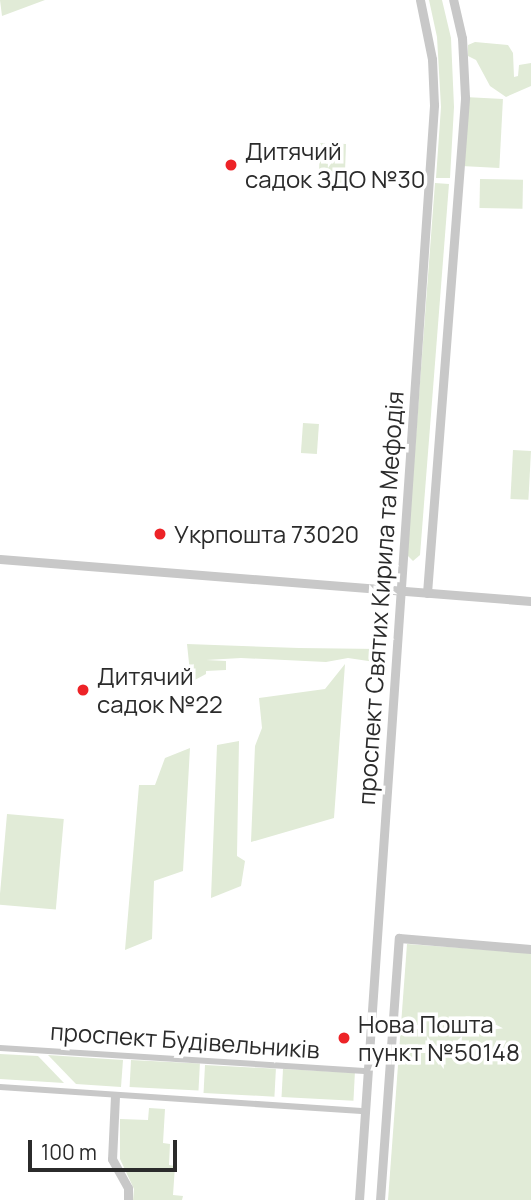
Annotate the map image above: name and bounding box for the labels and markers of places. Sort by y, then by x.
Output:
place label: Дитячий садок ЗДО №30 [245,137,425,193]
marker: Дитячий садок ЗДО №30 [223,157,239,173]
place label: Укрпошта 73020 [174,520,359,548]
marker: Укрпошта 73020 [152,526,168,542]
place label: Дитячий садок №22 [97,662,223,718]
marker: Дитячий садок №22 [75,682,91,698]
place label: Нова Пошта пункт №50148 [358,1010,520,1066]
marker: Нова Пошта пункт №50148 [336,1030,352,1046]

